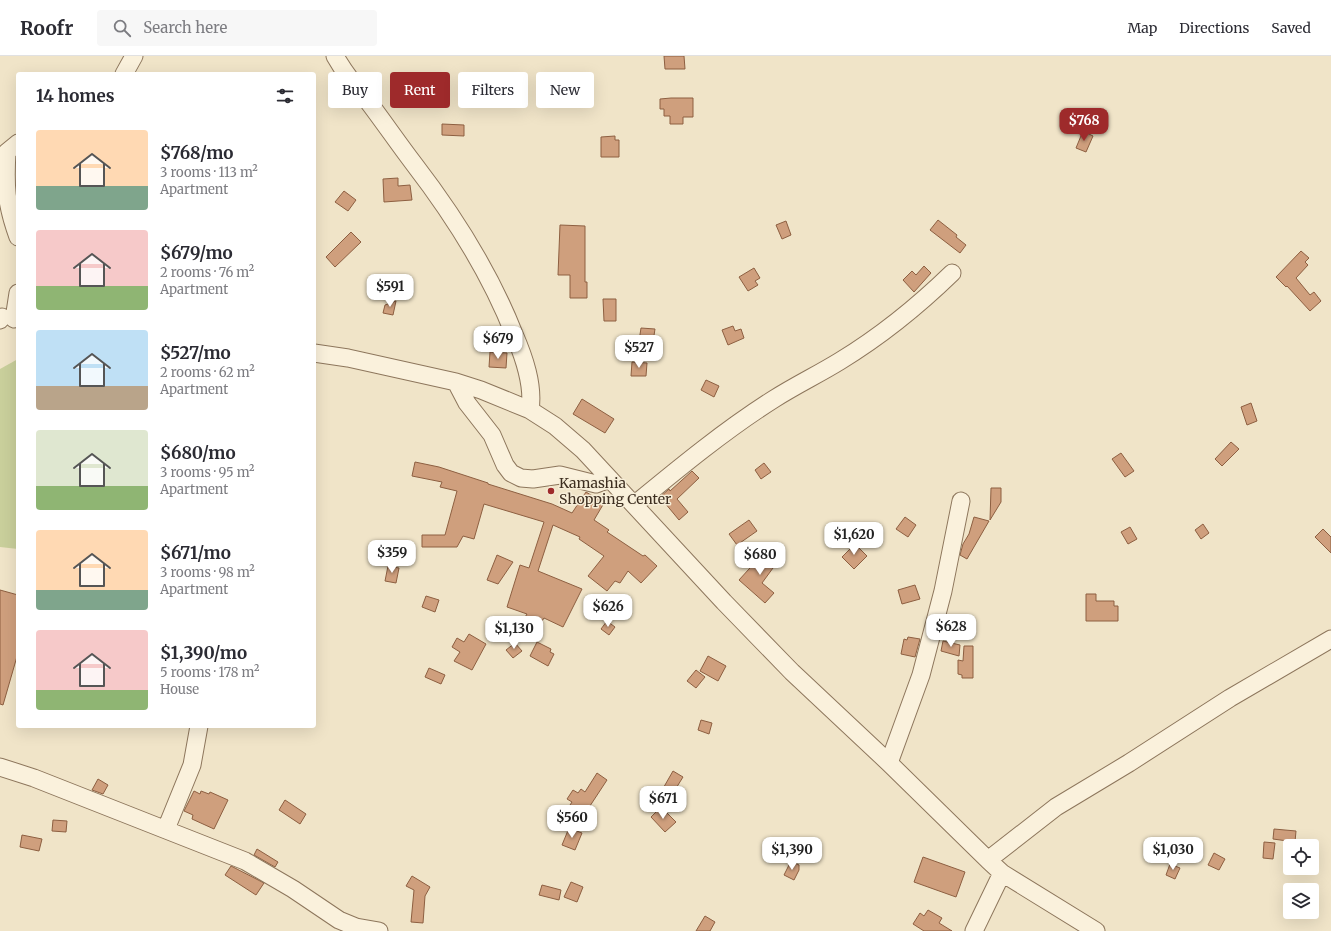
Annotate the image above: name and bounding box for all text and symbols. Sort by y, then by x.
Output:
search box [97,10,377,46]
text: Roofr [20,16,73,40]
icon: search [111,17,133,39]
text: Search here [143,18,227,37]
text: Map [1127,19,1157,37]
text: Directions [1179,19,1249,37]
text: Saved [1271,19,1311,37]
chip: Buy [328,72,382,108]
chip: Rent [390,72,450,108]
chip: Filters [458,72,528,108]
chip: New [536,72,594,108]
text: 14 homes [36,85,114,107]
icon: filters [274,85,296,107]
pin: $768 [1060,108,1108,142]
text: $768 [1068,112,1100,129]
text: $768/mo [160,142,233,164]
icon: home [68,146,116,194]
text: 3 rooms · 113 m² [160,164,258,181]
text: Apartment [160,181,228,198]
text: $679/mo [160,242,233,264]
icon: home [68,246,116,294]
text: 2 rooms · 76 m² [160,264,254,281]
pin: $591 [366,274,414,308]
text: $591 [376,278,404,295]
text: Apartment [160,281,228,298]
pin: $679 [474,326,522,360]
text: $679 [483,330,513,347]
pin: $527 [615,335,663,369]
text: $527 [624,339,654,356]
text: $527/mo [160,342,231,364]
icon: home [68,346,116,394]
text: 2 rooms · 62 m² [160,364,255,381]
text: Apartment [160,381,228,398]
text: $680/mo [160,442,236,464]
icon: home [68,446,116,494]
text: 3 rooms · 95 m² [160,464,255,481]
place label: Kamashia Shopping Center [559,474,671,508]
text: Apartment [160,481,228,498]
marker: Kamashia Shopping Center [546,486,556,496]
pin: $1,620 [821,522,887,556]
text: $1,620 [833,526,875,543]
pin: $359 [368,540,416,574]
text: $671/mo [160,542,231,564]
pin: $680 [736,542,784,576]
text: $359 [377,544,407,561]
icon: home [68,546,116,594]
text: $680 [744,546,776,563]
text: 3 rooms · 98 m² [160,564,255,581]
text: Apartment [160,581,228,598]
pin: $626 [584,594,632,628]
text: $626 [592,598,624,615]
pin: $628 [927,614,975,648]
pin: $1,130 [481,616,547,650]
text: $628 [935,618,967,635]
text: $1,130 [494,620,534,637]
text: $1,390/mo [160,642,247,664]
icon: home [68,646,116,694]
text: 5 rooms · 178 m² [160,664,259,681]
text: House [160,681,199,698]
pin: $671 [639,786,687,820]
text: $671 [649,790,677,807]
pin: $560 [548,805,596,839]
text: $560 [556,809,588,826]
pin: $1,390 [759,837,825,871]
pin: $1,030 [1140,837,1206,871]
map controls [1283,839,1319,919]
button: locate [1283,839,1319,875]
text: $1,390 [771,841,813,858]
text: $1,030 [1152,841,1194,858]
button: layers [1283,883,1319,919]

